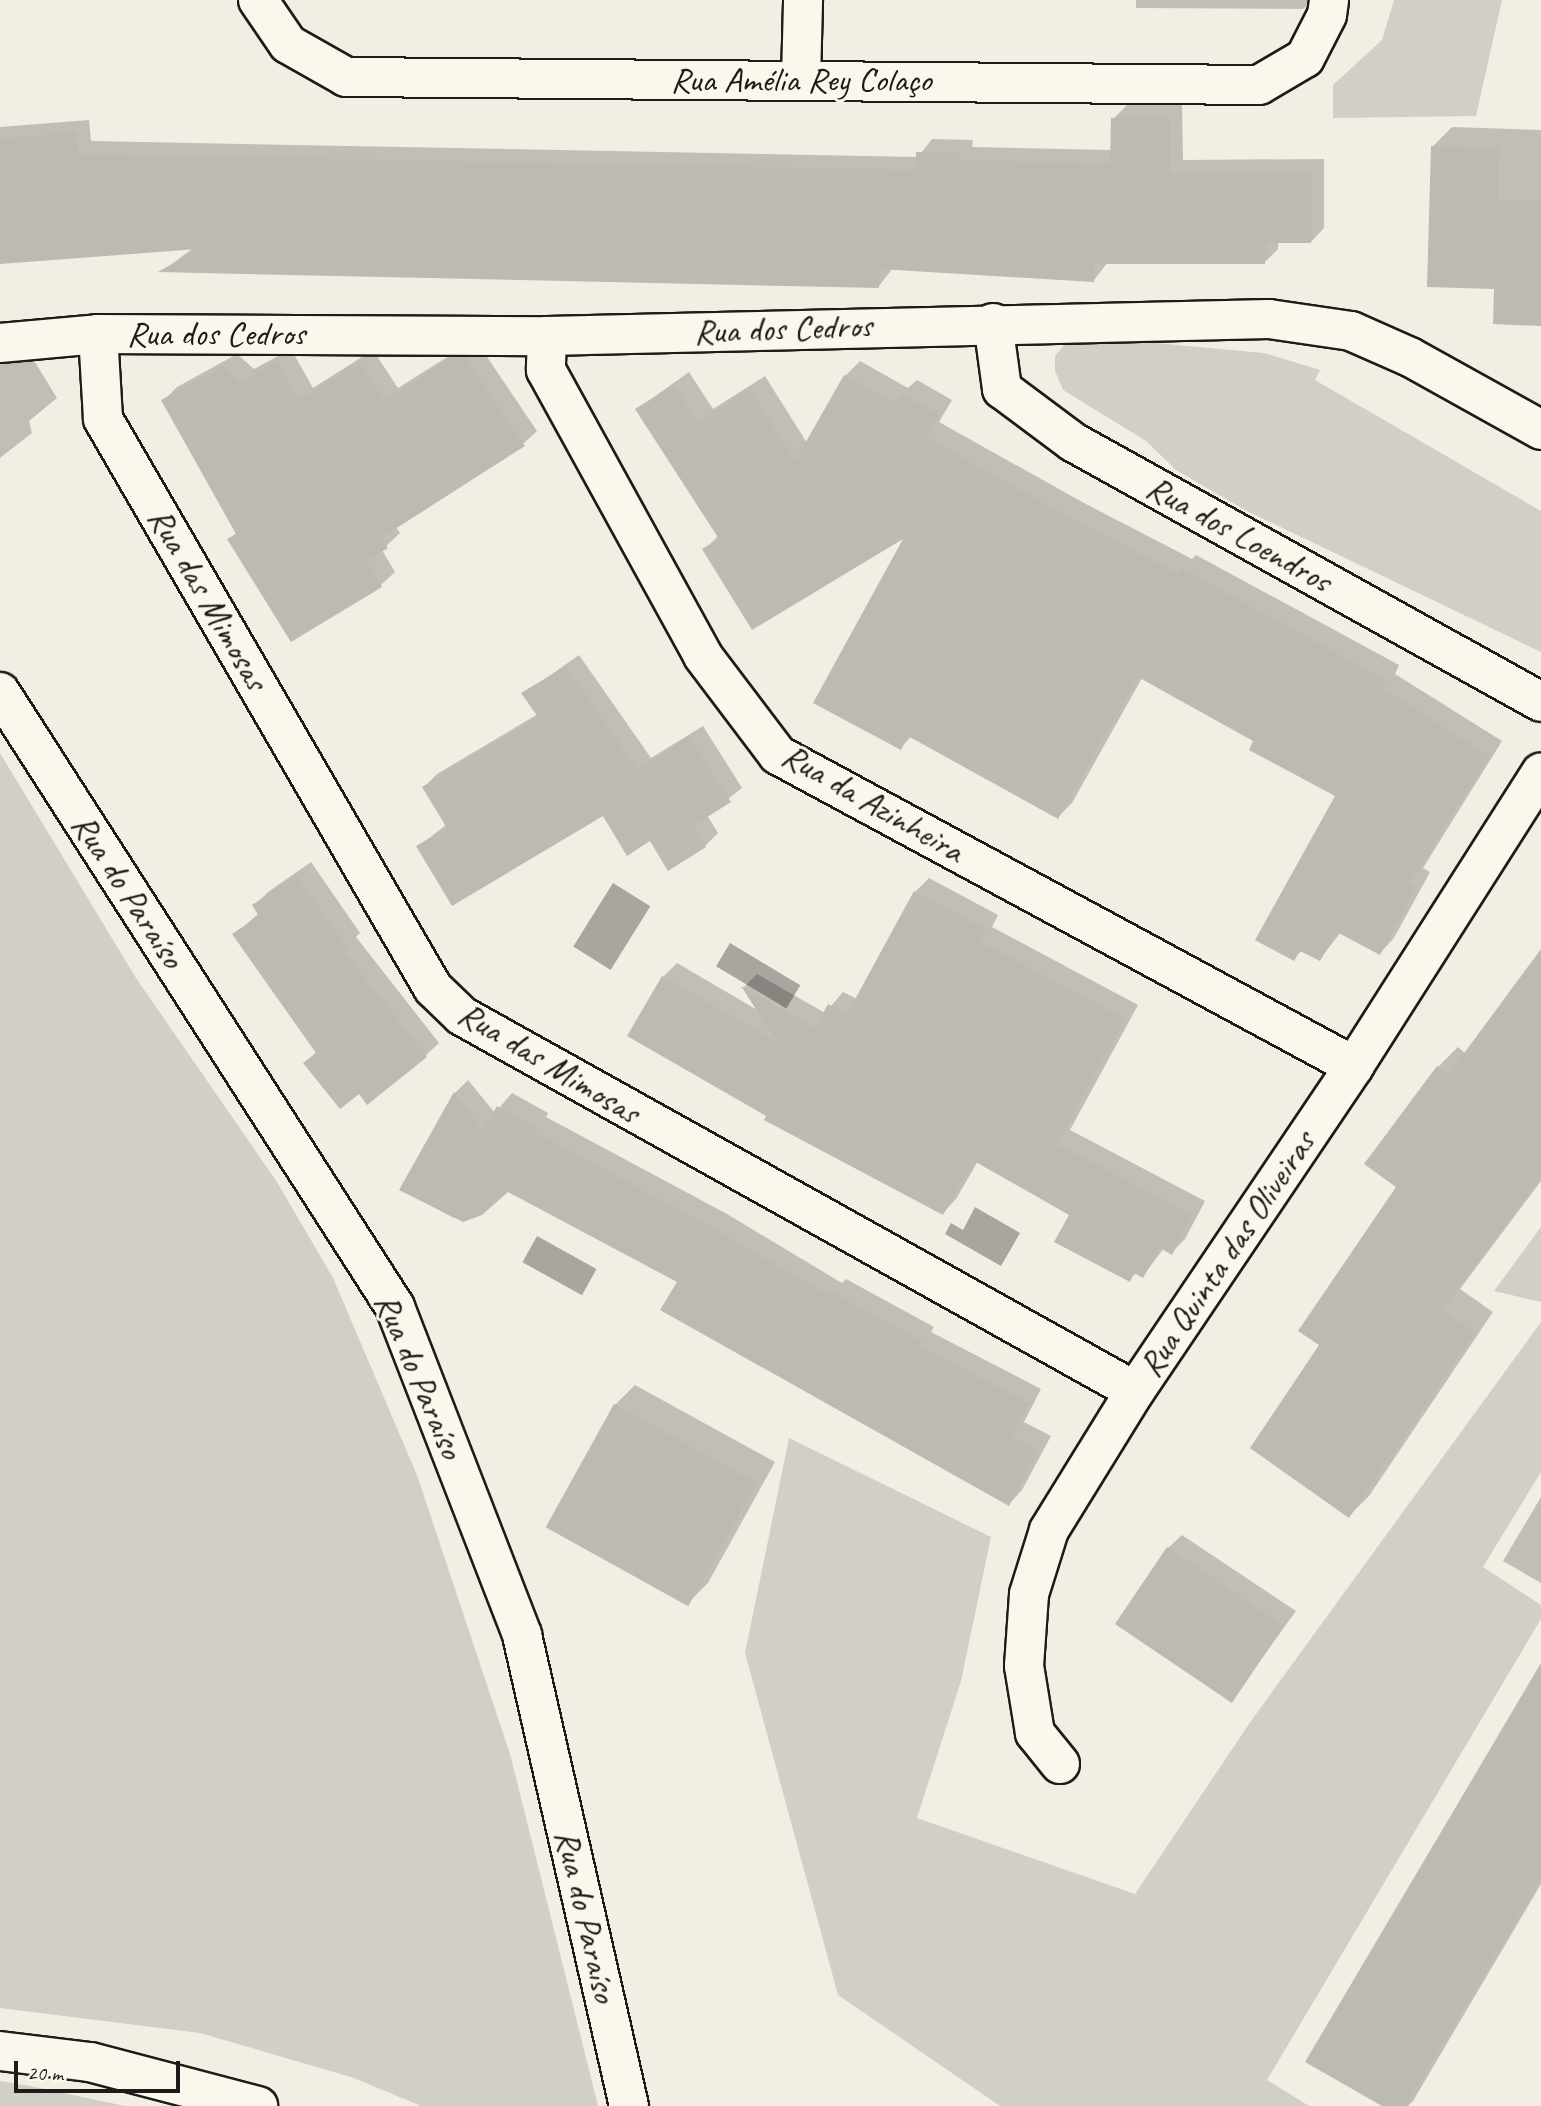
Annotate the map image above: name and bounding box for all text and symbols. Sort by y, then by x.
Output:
street label: Rua Amélia Rey Colaço [671,59,931,101]
street label: Rua dos Cedros [693,305,873,353]
street label: Rua dos Cedros [127,313,305,355]
street label: Rua dos Loendros [1139,466,1339,602]
street label: Rua das Mimosas [139,500,277,698]
street label: Rua da Azinheira [774,734,972,872]
street label: Rua do Paraíso [63,806,193,976]
street label: Rua das Mimosas [450,992,648,1134]
street label: Rua Quinta das Oliveiras [1129,1122,1325,1386]
street label: Rua do Paraíso [365,1287,473,1465]
street label: Rua do Paraíso [546,1826,626,2006]
scale bar [18,2046,184,2090]
text: 20 m [27,2060,63,2086]

